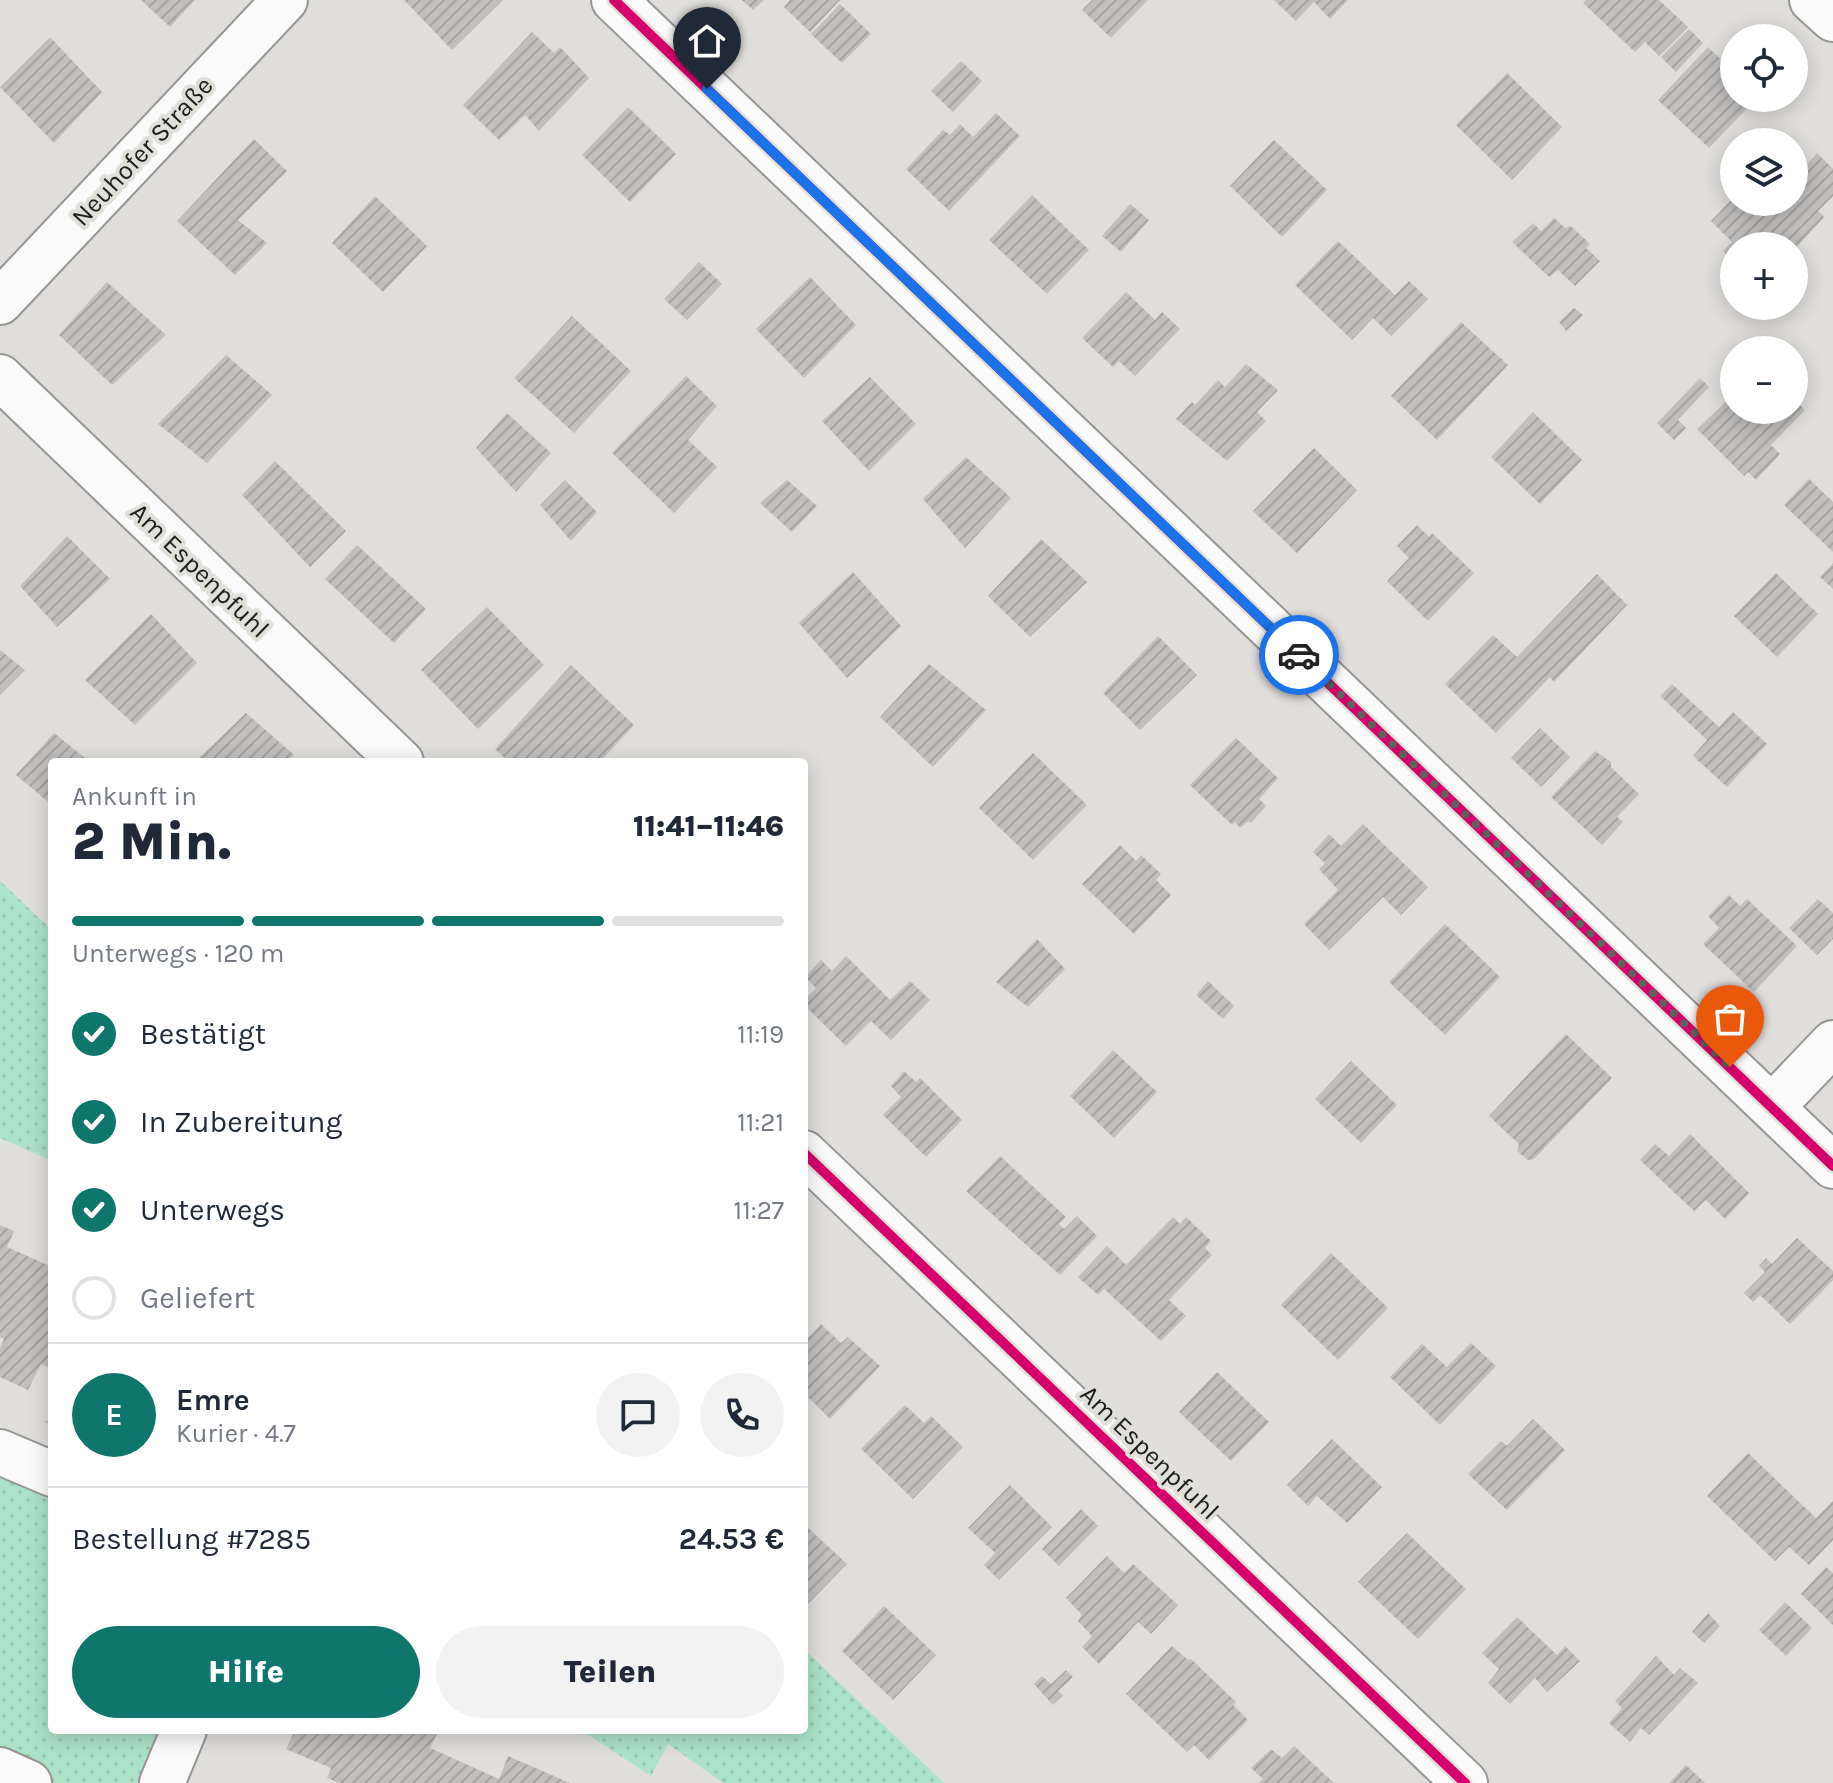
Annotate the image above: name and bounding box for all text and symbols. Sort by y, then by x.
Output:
pin [673,7,741,89]
icon: home [685,19,729,63]
map controls [1720,24,1808,424]
button: locate [1720,24,1808,112]
street label: Neuhofer Straße [65,70,220,233]
button: layers [1720,128,1808,216]
button: + [1720,232,1808,320]
button: − [1720,336,1808,424]
street label: Am Espenpfuhl [124,496,275,644]
courier [1259,615,1339,695]
icon: car [1277,633,1321,677]
text: Ankunft in [72,781,197,812]
text: 11:41–11:46 [633,808,784,844]
text: 2 Min. [72,811,231,872]
text: Unterwegs · 120 m [72,938,284,969]
pin [1696,985,1764,1067]
icon: bag [1708,997,1752,1041]
icon: check [72,1012,116,1056]
text: Bestätigt [140,1016,266,1052]
text: 11:19 [737,1019,784,1050]
icon: check [72,1100,116,1144]
text: In Zubereitung [140,1104,342,1140]
text: 11:21 [737,1107,784,1138]
icon: check [72,1188,116,1232]
text: Unterwegs [140,1192,285,1228]
text: 11:27 [734,1195,784,1226]
text: Geliefert [140,1280,255,1316]
button: chat [596,1373,680,1457]
button: phone [700,1373,784,1457]
street label: Am Espenpfuhl [1074,1378,1225,1526]
text: Emre [176,1382,250,1418]
text: E [105,1397,123,1433]
text: Kurier · 4.7 [176,1418,296,1449]
text: Bestellung #7285 [72,1521,311,1557]
text: 24.53 € [679,1521,784,1557]
button: Hilfe [72,1626,420,1718]
button: Teilen [436,1626,784,1718]

